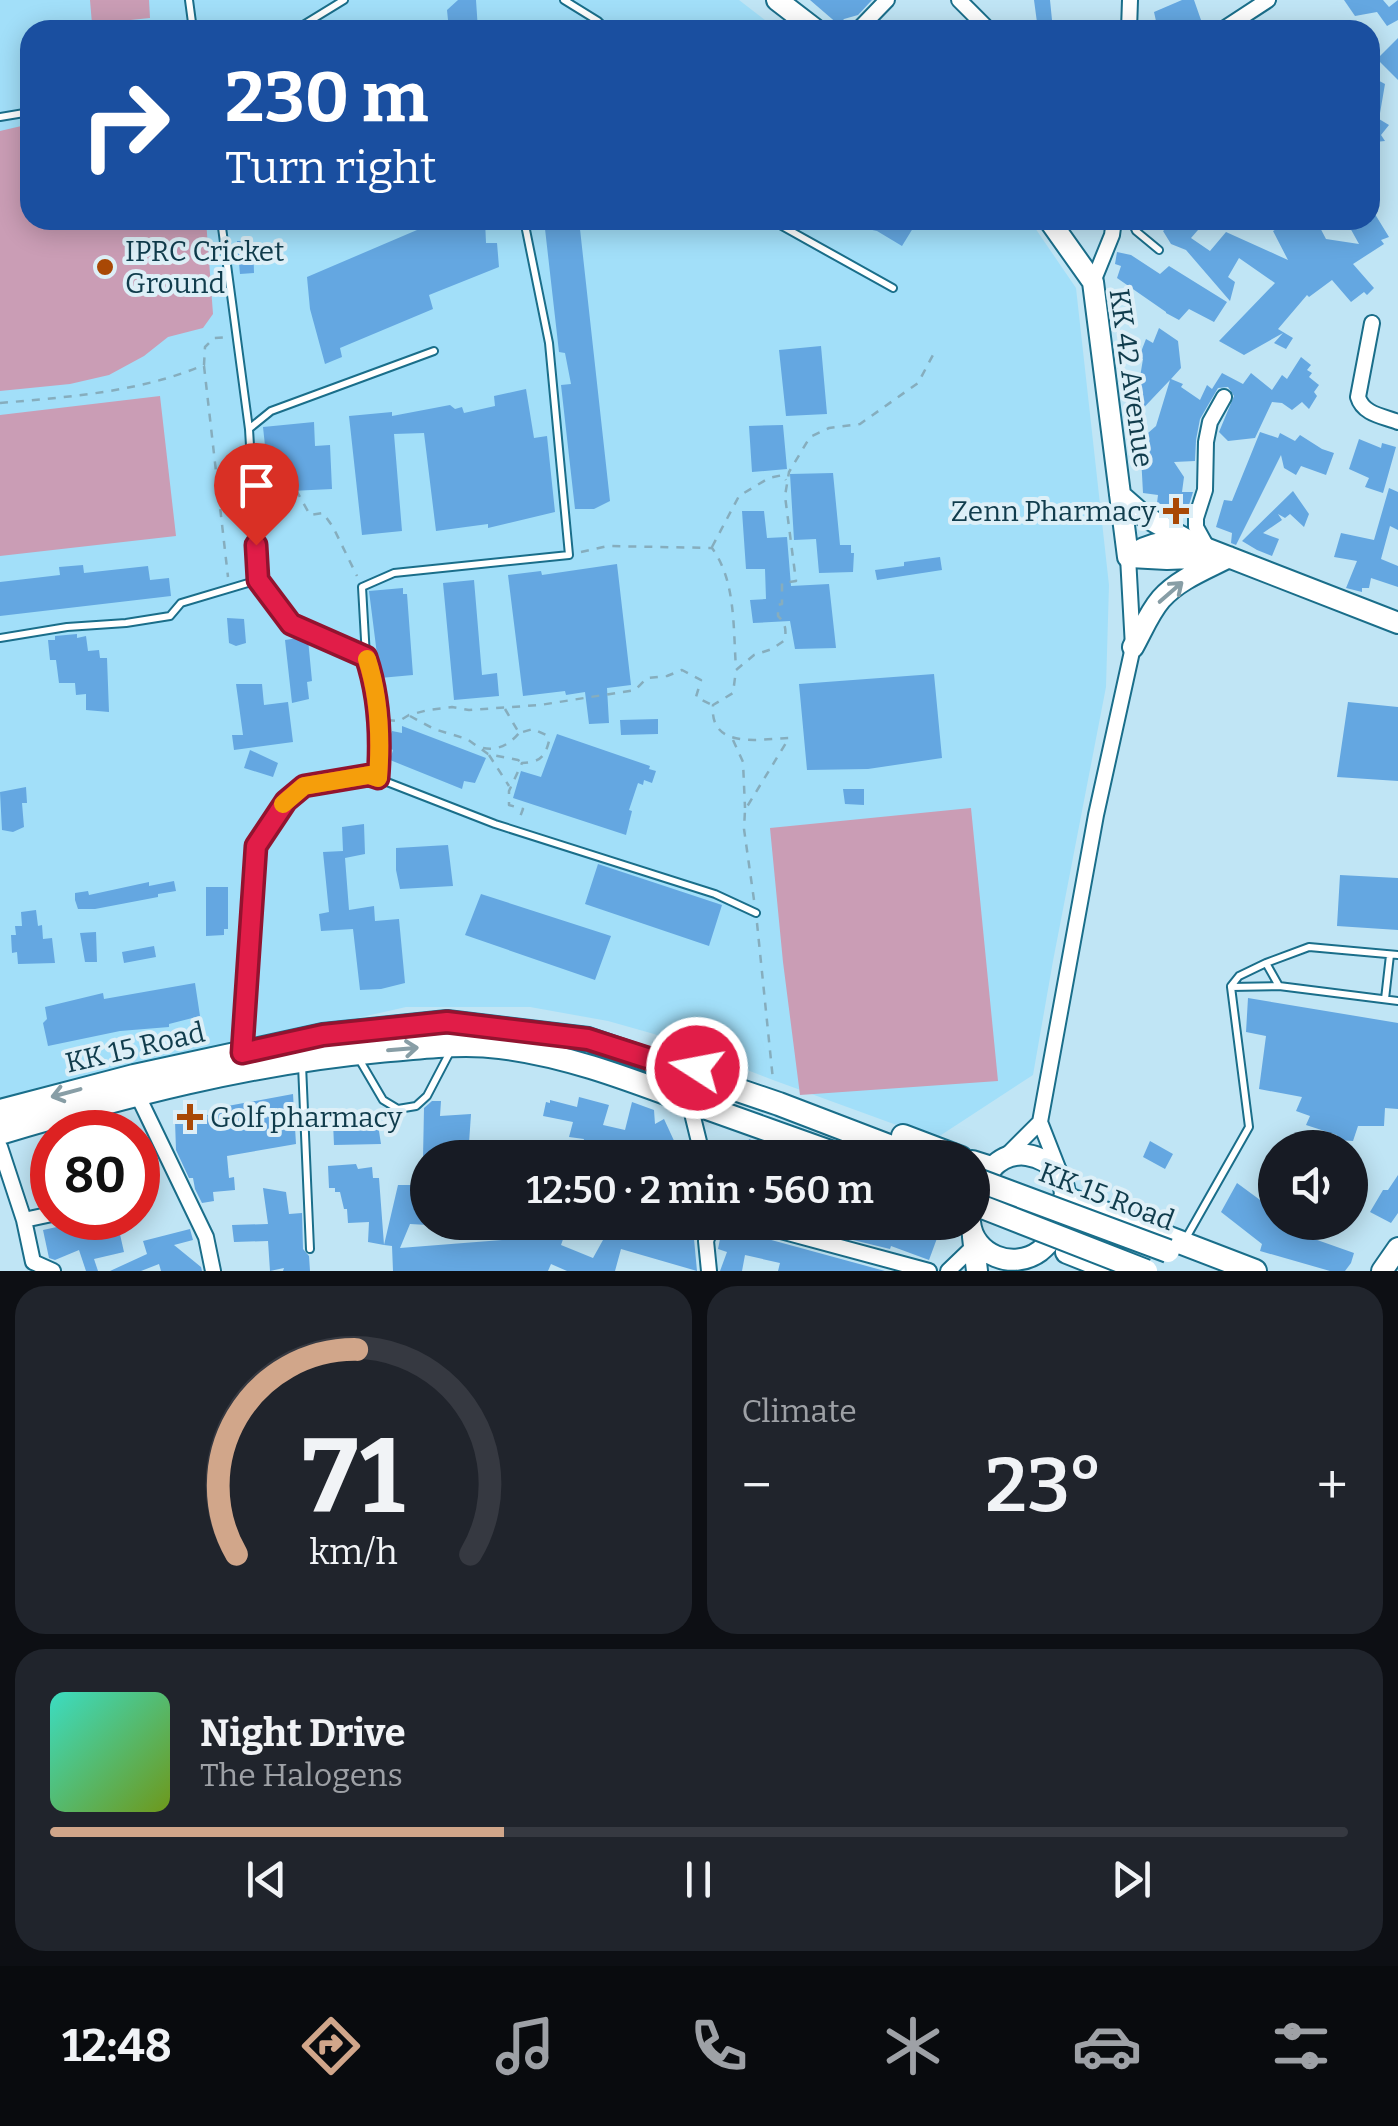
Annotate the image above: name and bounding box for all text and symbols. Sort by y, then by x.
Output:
text: 230 m [225,56,429,140]
icon: right [60,60,190,190]
text: Turn right [225,141,437,195]
place label: IPRC Cricket Ground [125,235,284,300]
marker: IPRC Cricket Ground [94,256,116,278]
street label: KK 42 Avenue [1103,287,1160,469]
pin [214,443,299,546]
icon: arrive [229,458,284,513]
place label: Zenn Pharmacy [951,495,1156,528]
marker: Zenn Pharmacy [1165,500,1187,522]
one-way arrow [1158,581,1183,604]
street label: KK 15 Road [62,1015,208,1080]
position arrow [645,1016,749,1120]
one-way arrow [386,1039,418,1058]
one-way arrow [51,1085,83,1104]
place label: Golf pharmacy [210,1101,402,1134]
marker: Golf pharmacy [179,1106,201,1128]
speed limit sign: 80 [30,1110,160,1240]
map controls [1258,1130,1368,1240]
button: sound [1258,1130,1368,1240]
street label: KK 15 Road [1035,1156,1179,1237]
text: 12:50 · 2 min · 560 m [526,1167,874,1213]
text: Climate [742,1392,857,1430]
text: 71 [302,1415,404,1540]
text: 23° [985,1441,1103,1531]
text: − [742,1453,772,1519]
text: + [1317,1453,1348,1519]
text: km/h [309,1531,397,1573]
text: Night Drive [200,1710,406,1756]
text: The Halogens [200,1756,403,1794]
icon: previous [239,1852,294,1907]
icon: pause [671,1852,726,1907]
icon: next [1104,1852,1159,1907]
icon: directions [296,2011,366,2081]
icon: music [490,2011,560,2081]
icon: phone [684,2011,754,2081]
icon: climate [878,2011,948,2081]
icon: car [1072,2011,1142,2081]
icon: filters [1266,2011,1336,2081]
text: 12:48 [62,2019,172,2073]

